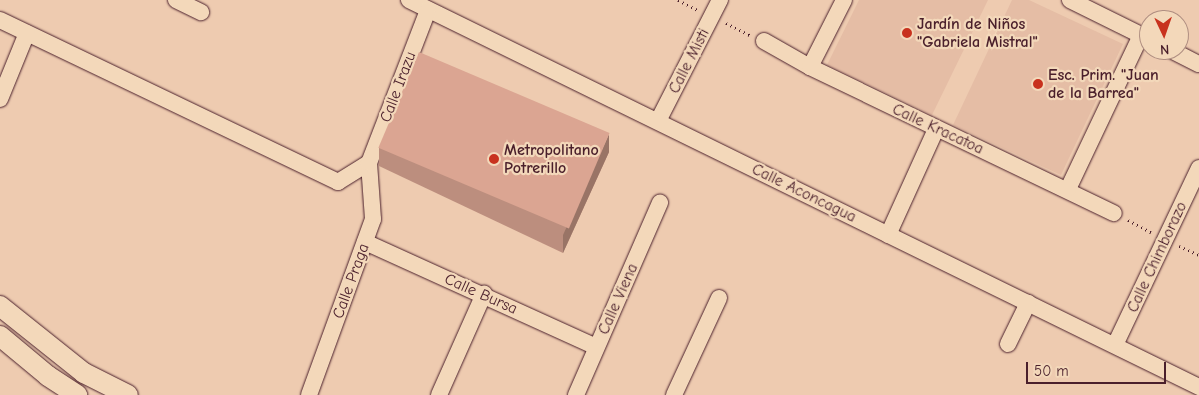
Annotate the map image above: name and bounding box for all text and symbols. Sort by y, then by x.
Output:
north arrow [1139,10,1189,60]
place label: Jardín de Niños "Gabriela Mistral" [917,14,1038,52]
street label: Calle Misti [664,25,714,97]
marker: Jardín de Niños "Gabriela Mistral" [901,27,913,39]
text: N [1160,41,1170,58]
street label: Calle Irazu [376,49,420,125]
place label: Esc. Prim. "Juan de la Barrea" [1048,65,1159,103]
marker: Esc. Prim. "Juan de la Barrea" [1032,78,1044,90]
street label: Calle Kracatoa [889,99,987,159]
place label: Metropolitano Potrerillo [504,140,599,178]
marker: Metropolitano Potrerillo [488,153,500,165]
street label: Calle Aconcagua [749,159,859,227]
street label: Calle Chimborazo [1123,199,1191,315]
street label: Calle Praga [329,241,373,321]
street label: Calle Viena [594,260,642,338]
street label: Calle Bursa [442,269,520,319]
scale bar [1029,352,1169,384]
text: 50 m [1034,362,1069,380]

